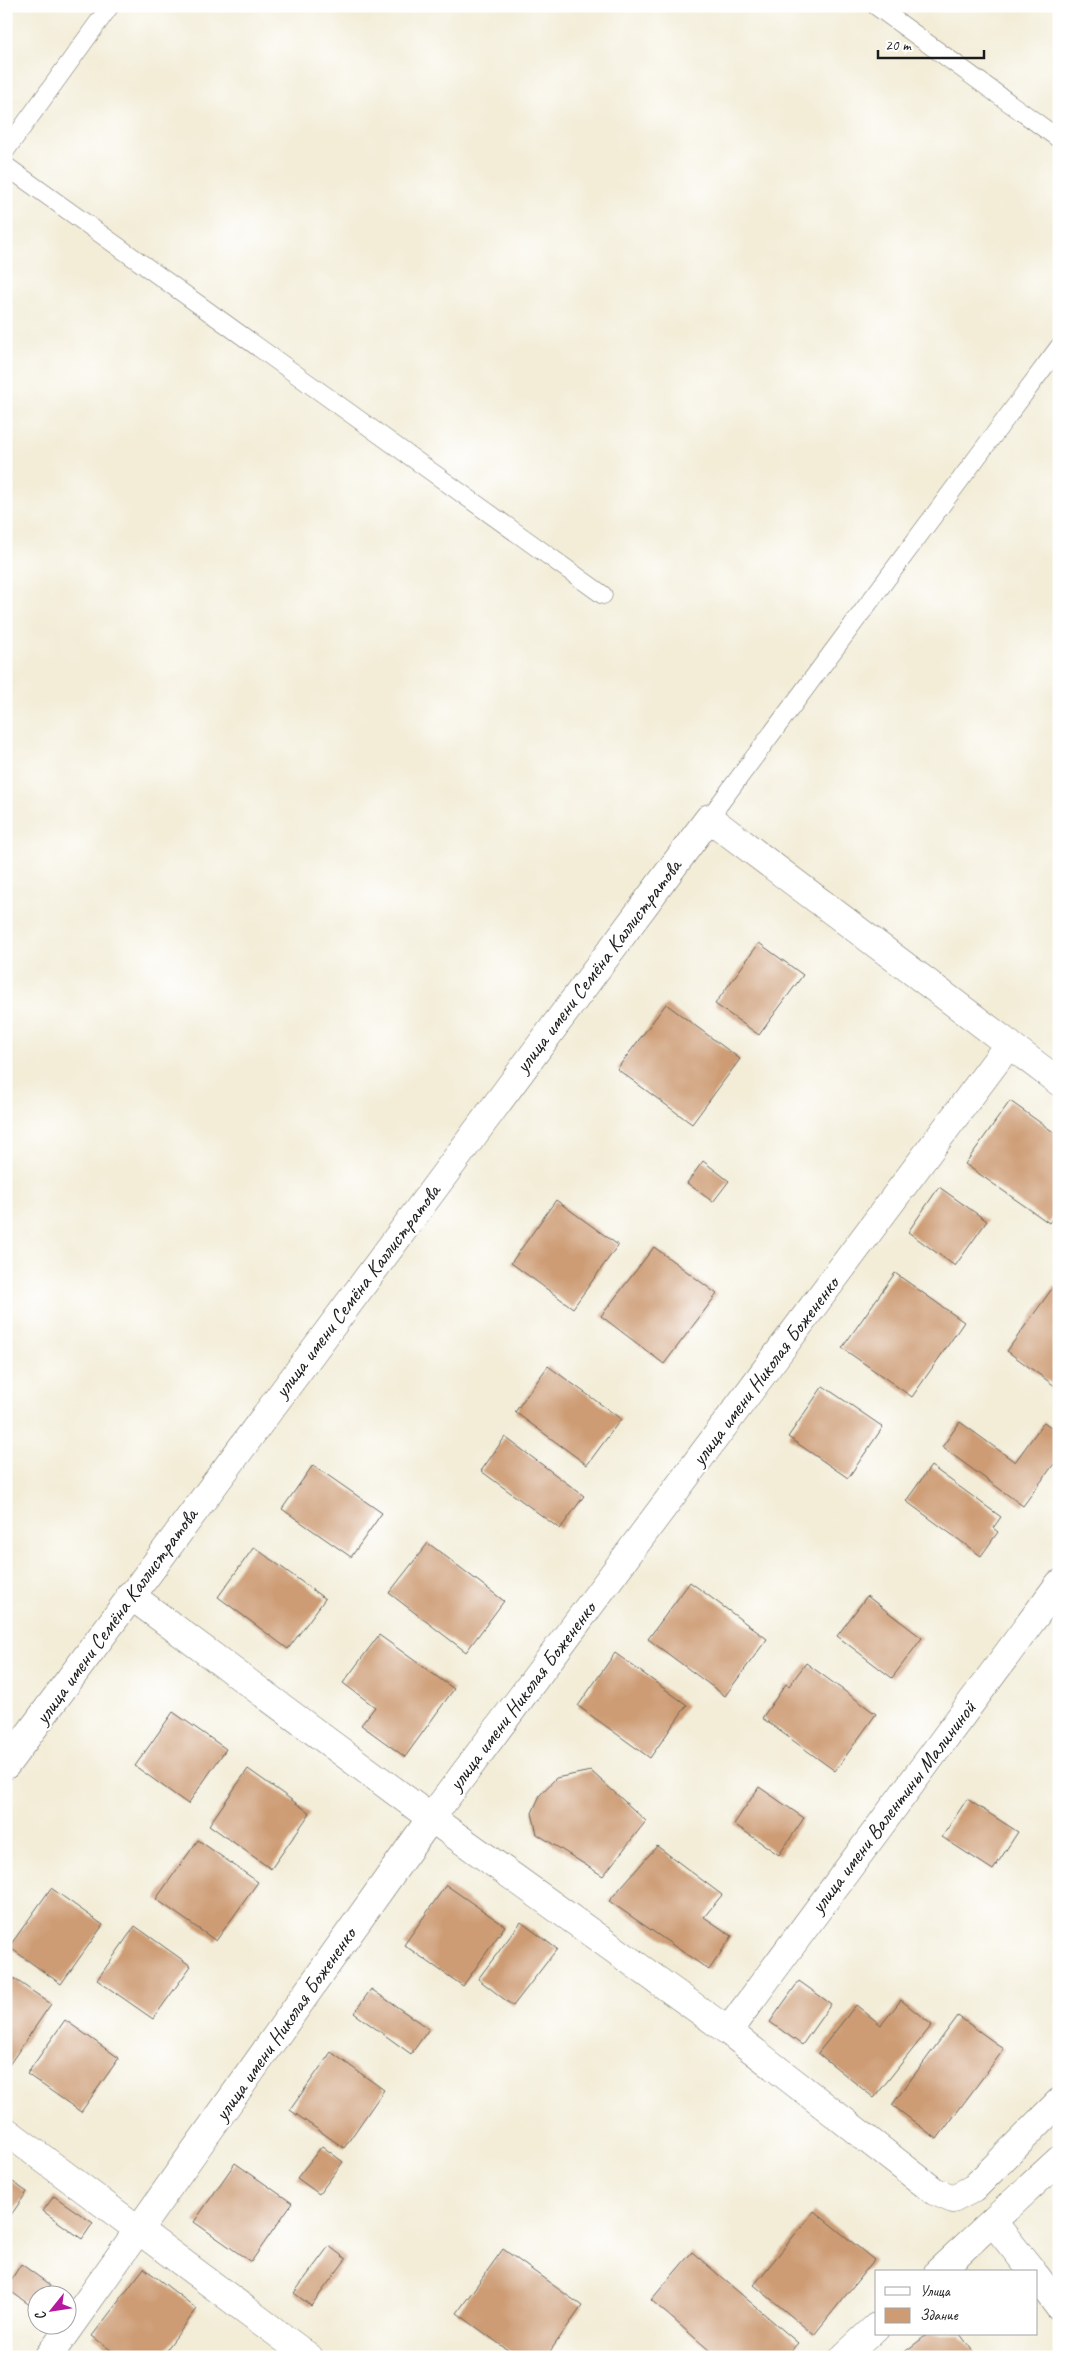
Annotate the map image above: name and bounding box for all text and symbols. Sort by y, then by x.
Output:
scale bar [878,28,984,60]
text: 20 m [885,36,912,55]
street label: улица имени Семёна Каллистратова [508,852,688,1079]
street label: улица имени Семёна Каллистратова [267,1177,447,1404]
street label: улица имени Николая Божененко [684,1269,846,1472]
street label: улица имени Семёна Каллистратова [28,1501,204,1731]
street label: улица имени Николая Божененко [441,1594,603,1797]
street label: улица имени Валентины Малининой [803,1695,982,1920]
street label: улица имени Николая Божененко [207,1920,363,2127]
legend [875,2270,1038,2336]
text: Улица [920,2282,951,2301]
north arrow [28,2286,78,2336]
text: Здание [920,2306,959,2325]
text: С [31,2307,50,2323]

